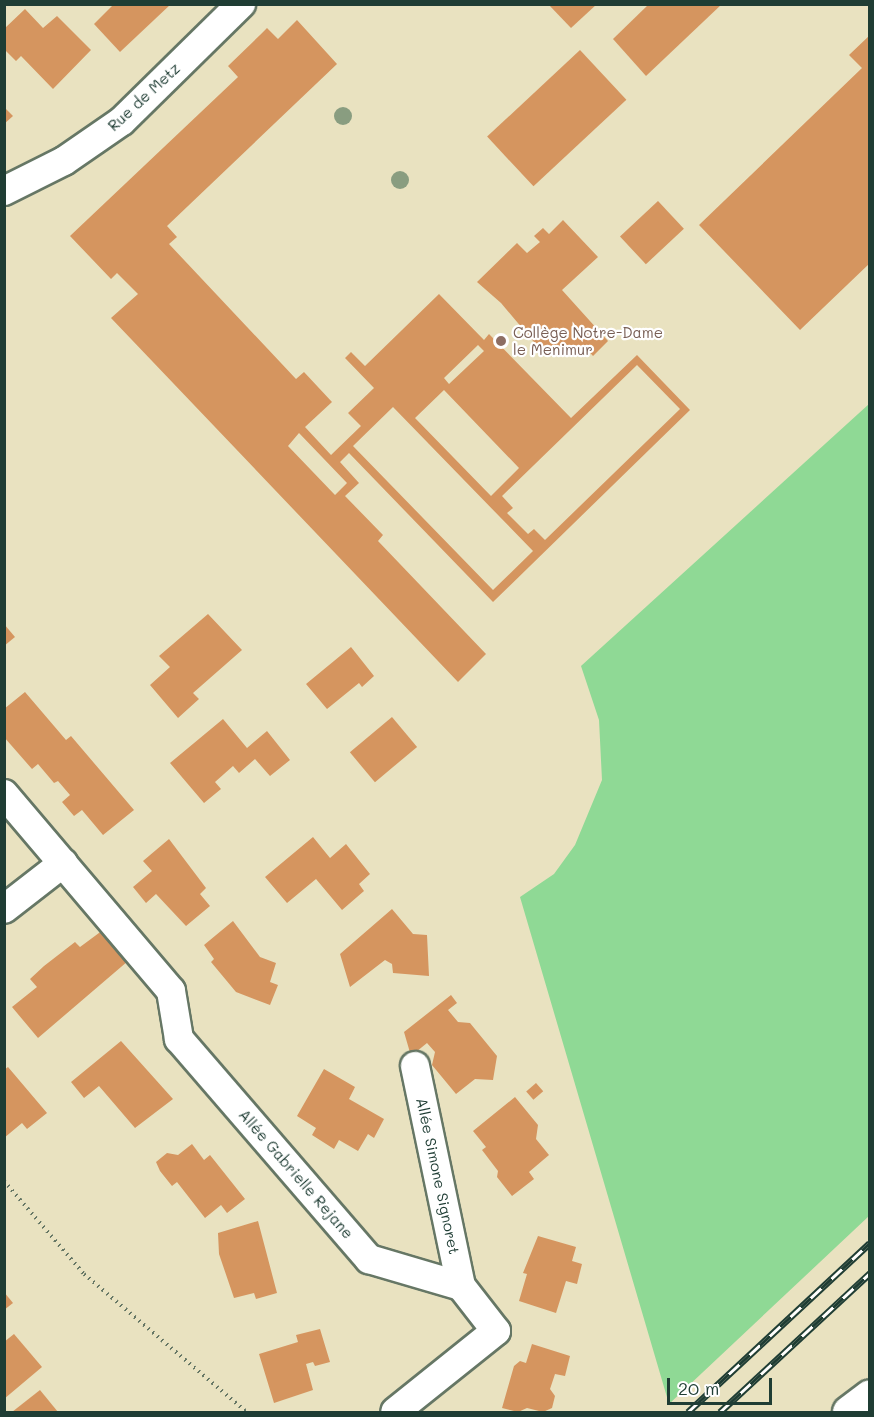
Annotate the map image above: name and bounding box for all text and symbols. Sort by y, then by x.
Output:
street label: Rue de Metz [104,59,184,135]
place label: Collège Notre-Dame le Menimur [513,323,663,358]
marker: Collège Notre-Dame le Menimur [494,334,508,348]
street label: Allée Simone Signoret [413,1096,463,1256]
street label: Allée Gabrielle Rejane [235,1106,357,1242]
scale bar [670,1366,775,1404]
text: 20 m [678,1376,719,1400]

